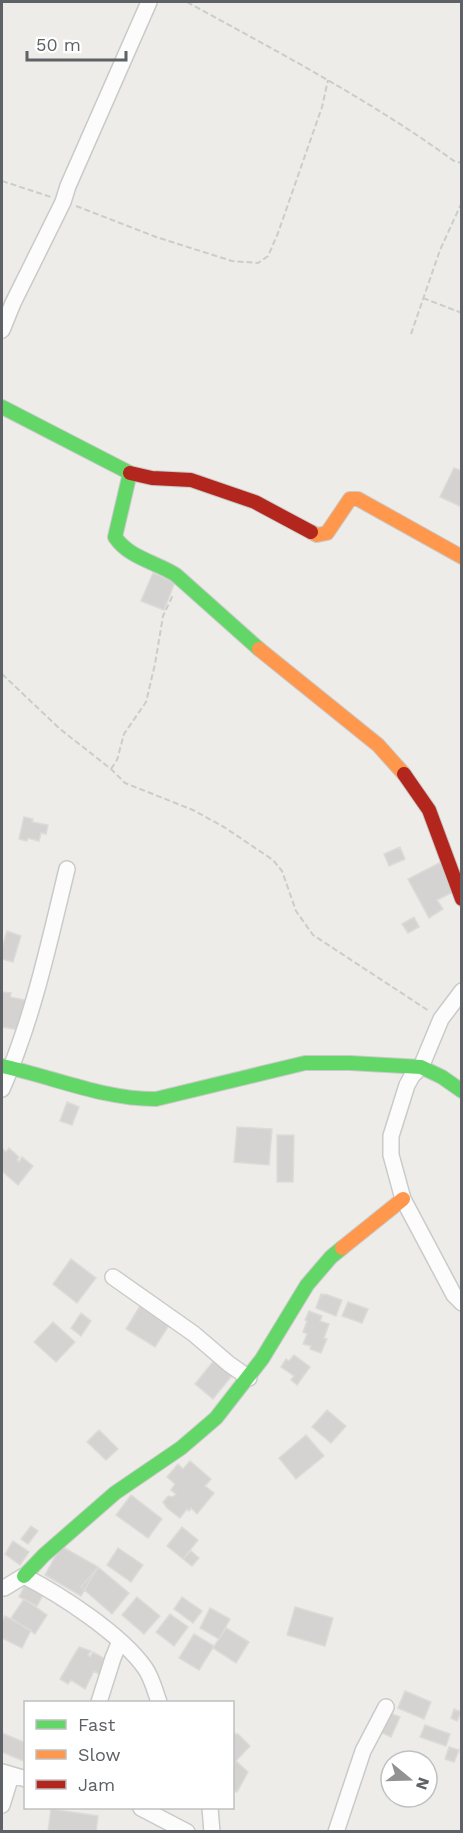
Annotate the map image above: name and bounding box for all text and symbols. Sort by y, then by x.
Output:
scale bar [27,24,126,62]
text: 50 m [36,34,81,55]
legend [24,1701,234,1809]
text: Fast [78,1714,116,1735]
text: Slow [78,1744,121,1765]
north arrow [379,1749,439,1809]
text: Jam [78,1774,115,1795]
text: N [412,1775,434,1792]

